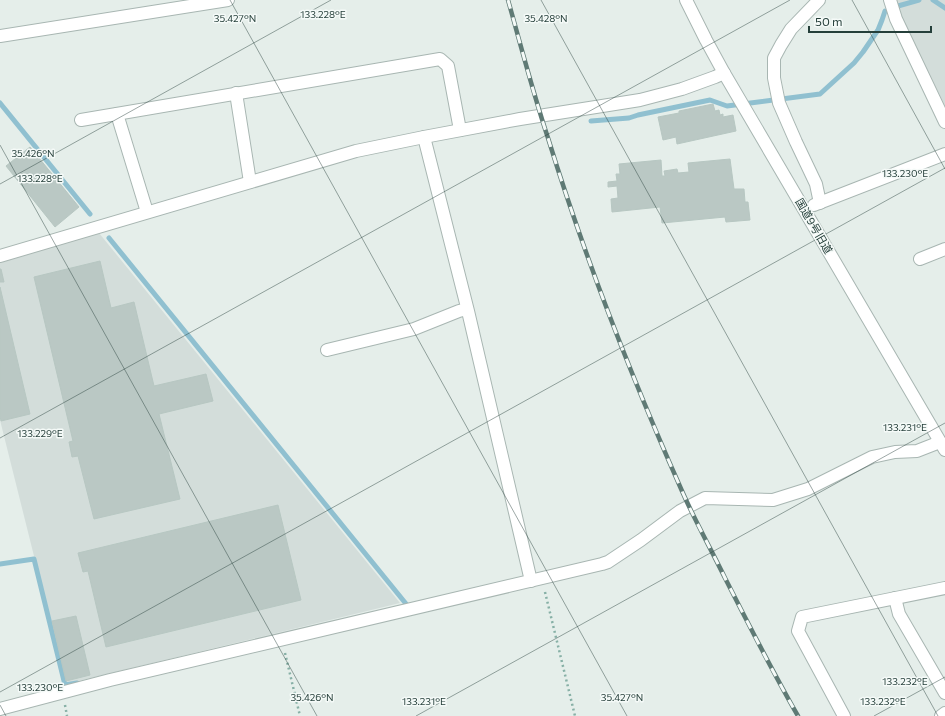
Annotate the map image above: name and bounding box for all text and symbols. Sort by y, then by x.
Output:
text: 133.228°E [300,8,346,20]
scale bar [809,8,931,34]
text: 35.427°N [214,12,256,24]
text: 35.428°N [524,12,568,24]
text: 50 m [815,14,843,28]
text: 35.426°N [11,147,55,159]
text: 133.230°E [882,167,928,179]
text: 133.228°E [17,172,63,184]
street label: 国道9号旧道 [793,196,835,256]
text: 133.231°E [883,421,927,433]
text: 133.229°E [17,427,63,439]
text: 133.232°E [882,675,928,687]
text: 133.230°E [17,681,63,693]
text: 35.426°N [290,691,334,703]
text: 35.427°N [601,691,643,703]
text: 133.231°E [402,695,446,707]
text: 133.232°E [860,695,906,707]

